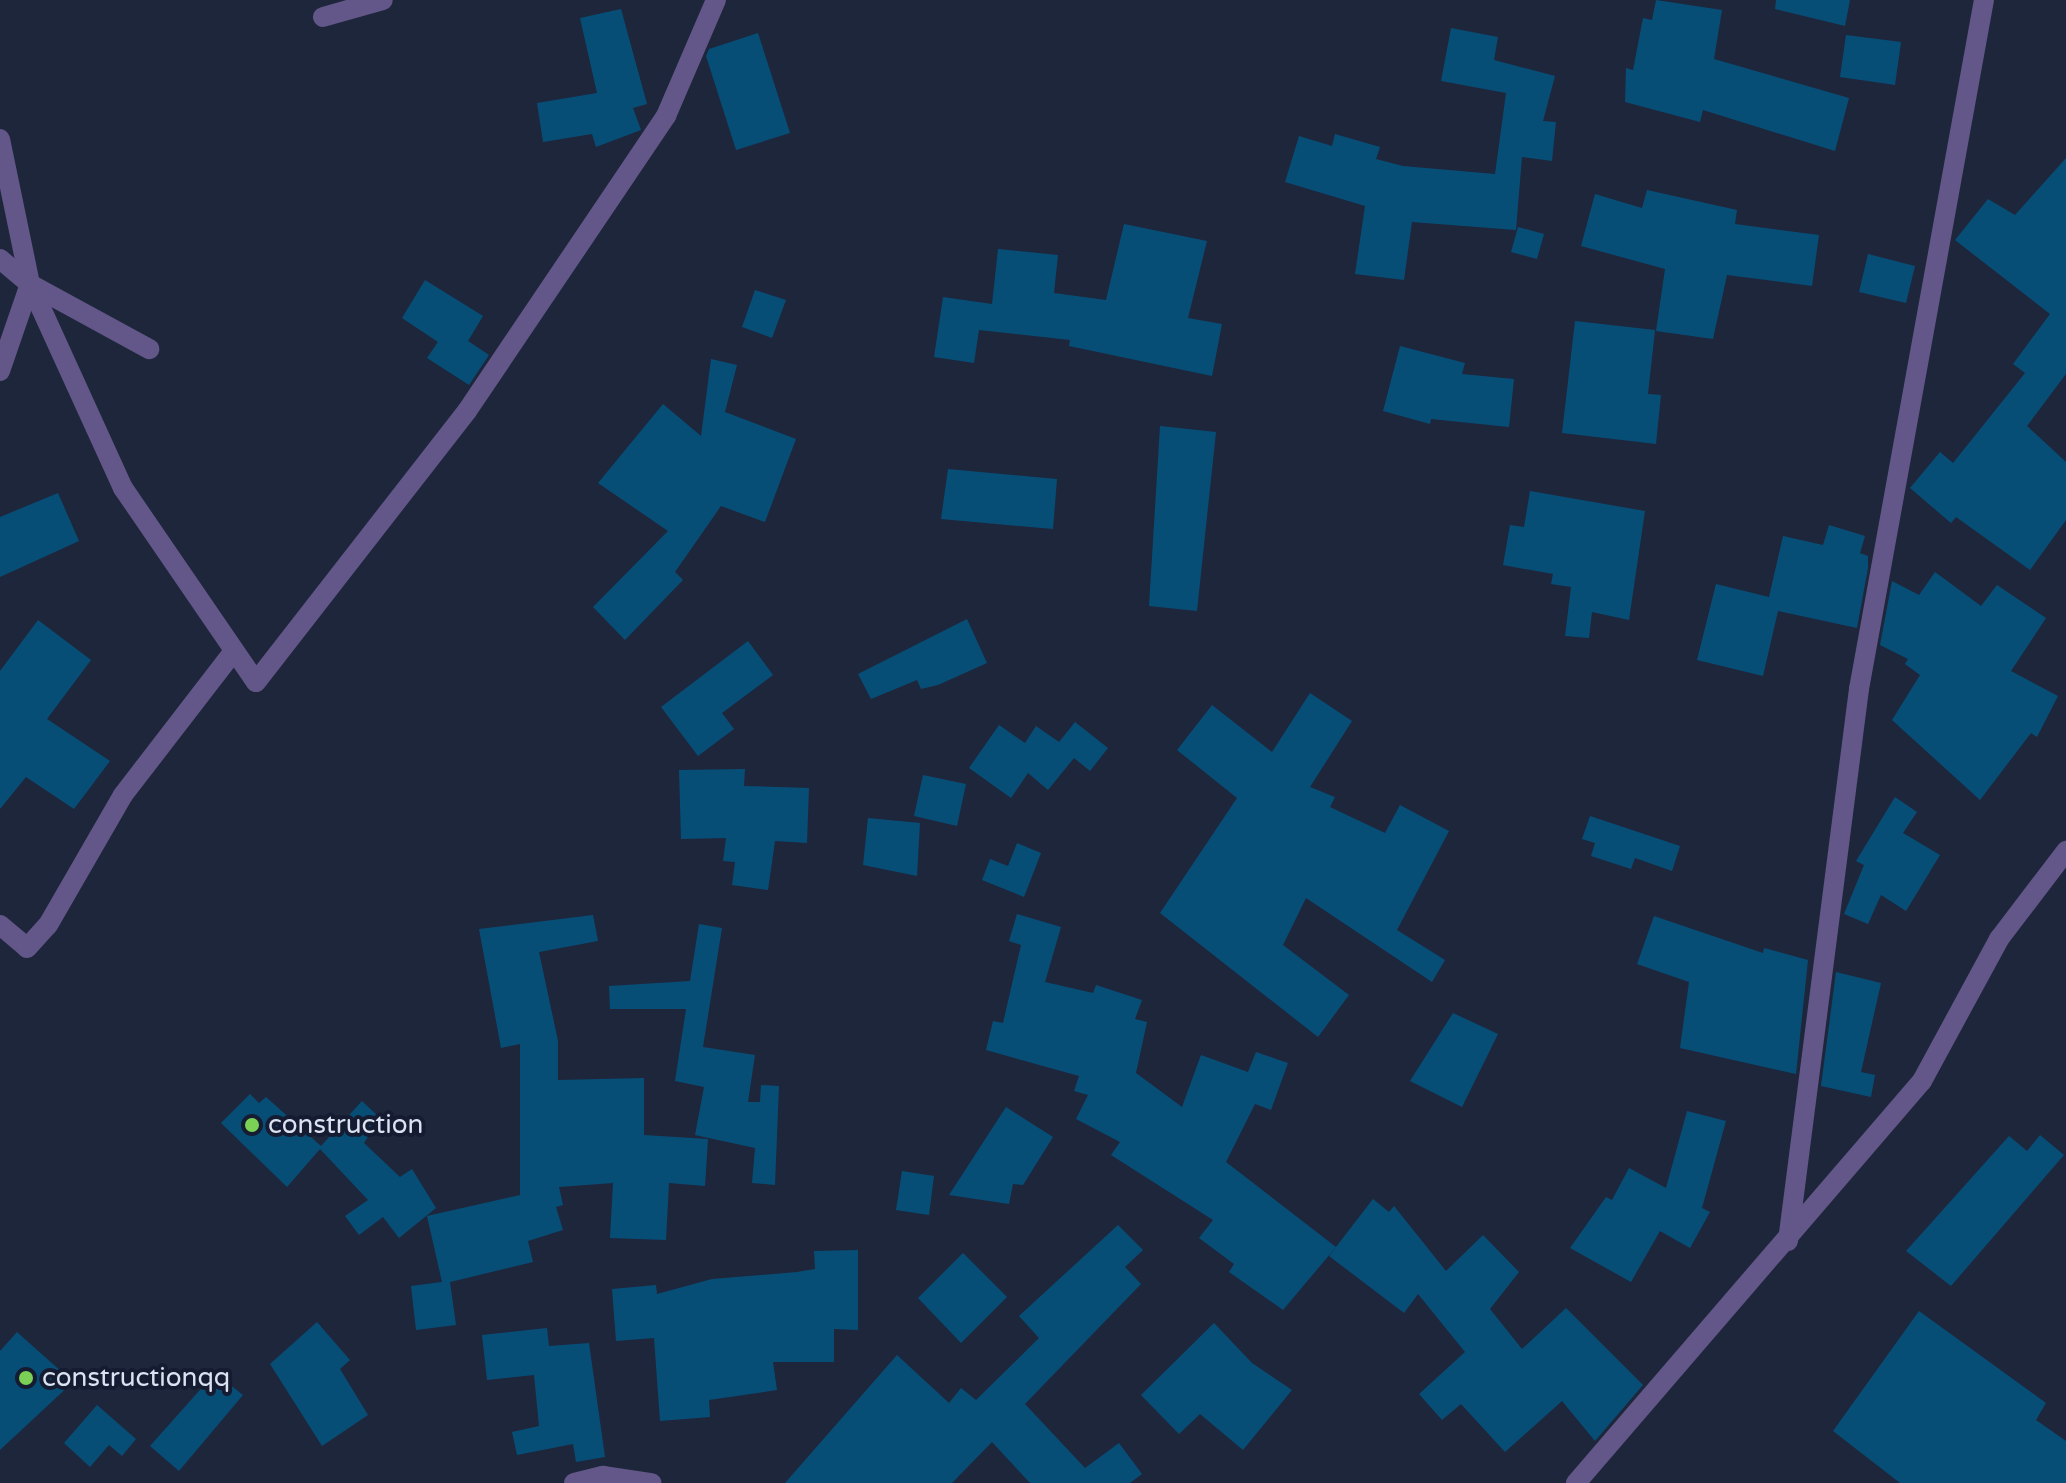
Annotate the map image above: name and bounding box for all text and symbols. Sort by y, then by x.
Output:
place label: construction [268,1109,423,1141]
marker: construction [243,1116,261,1134]
place label: constructionqq [42,1362,230,1394]
marker: constructionqq [17,1369,35,1387]

